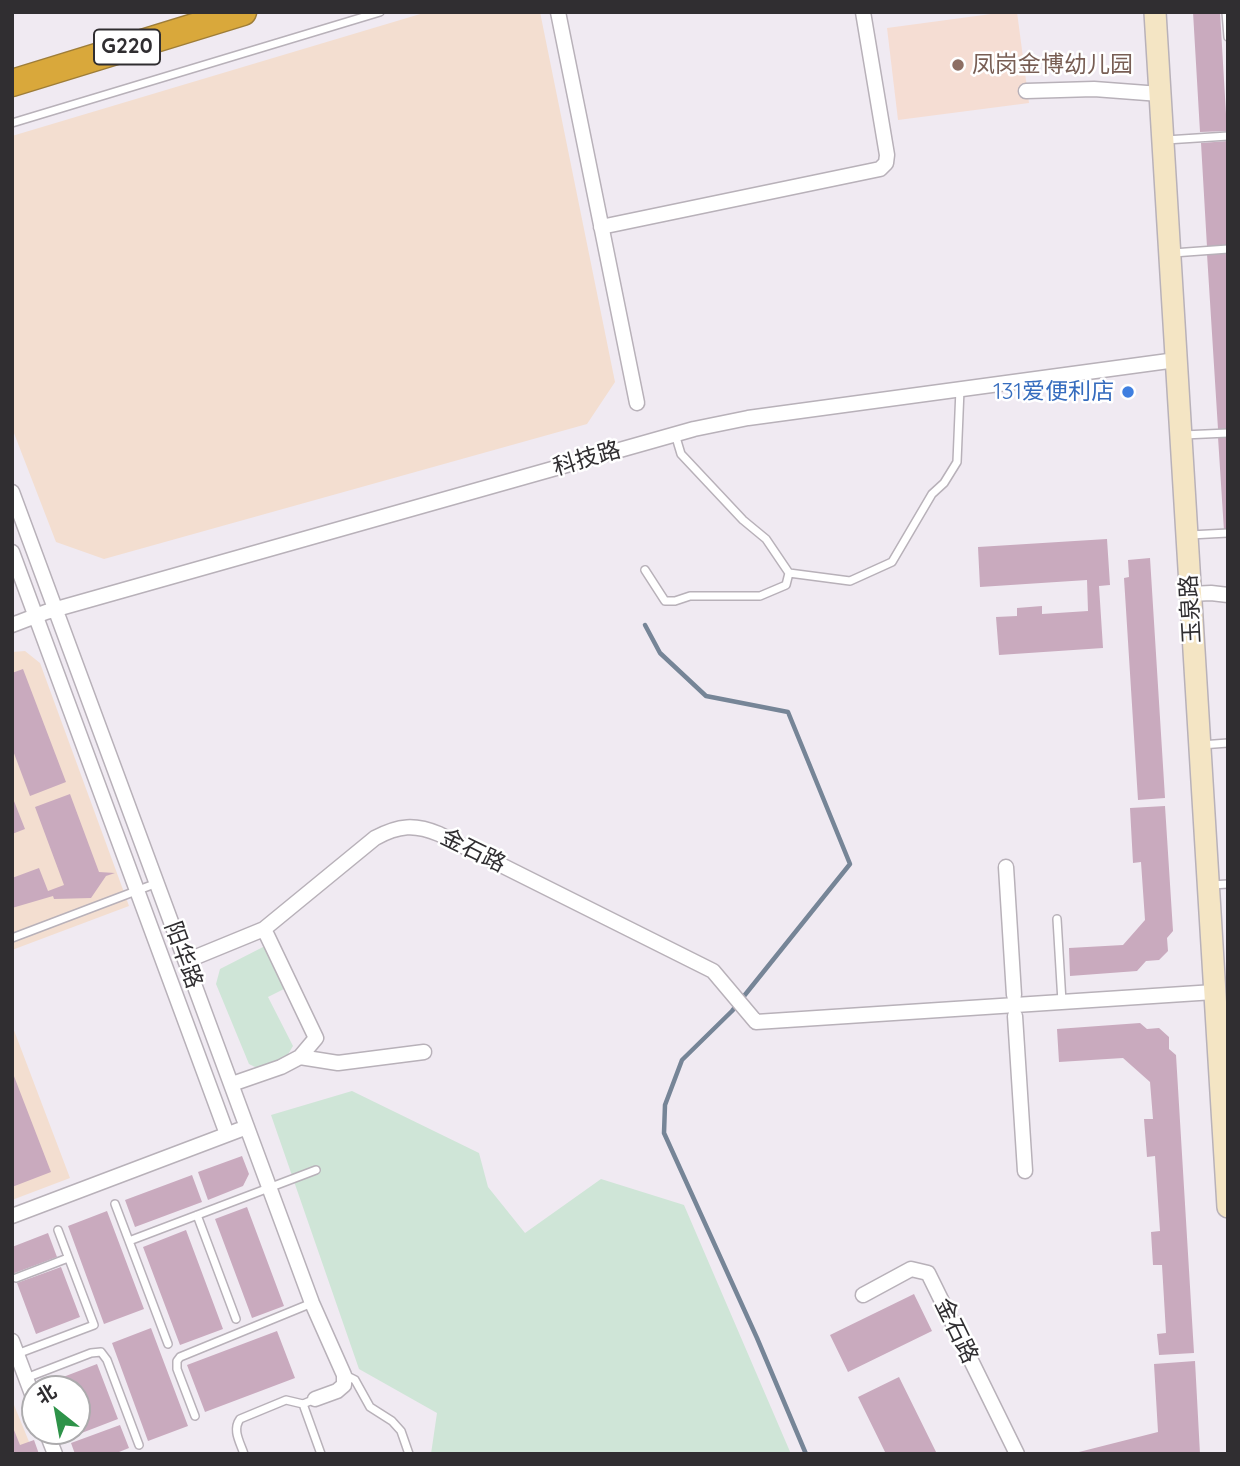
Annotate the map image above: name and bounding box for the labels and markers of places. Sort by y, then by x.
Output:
place label: 凤岗金博幼儿园 [972,51,1133,79]
marker: 凤岗金博幼儿园 [950,57,966,73]
place label: 131爱便利店 [993,378,1114,406]
marker: 131爱便利店 [1120,384,1136,400]

